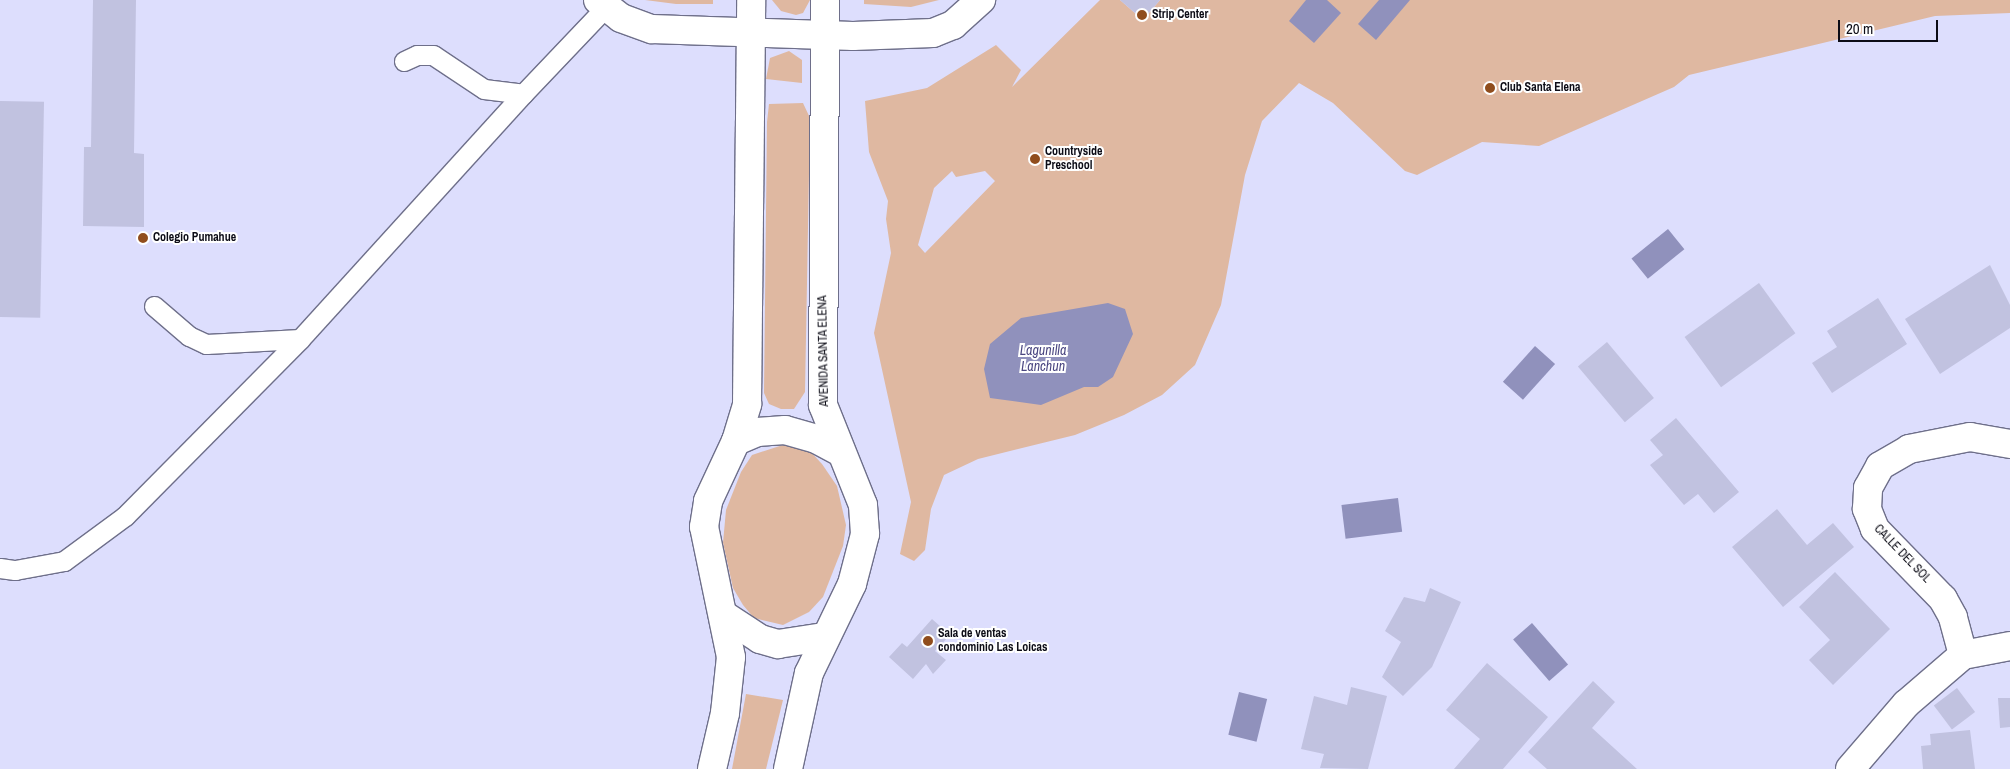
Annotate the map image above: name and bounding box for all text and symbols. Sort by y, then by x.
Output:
place label: Strip Center [1152,8,1208,22]
marker: Strip Center [1136,9,1148,21]
scale bar [1840,10,1940,42]
text: 20 m [1846,18,1873,39]
place label: Club Santa Elena [1500,81,1580,95]
marker: Club Santa Elena [1484,82,1496,94]
place label: Countryside Preschool [1045,145,1102,173]
marker: Countryside Preschool [1029,153,1041,165]
place label: Colegio Pumahue [153,231,236,245]
marker: Colegio Pumahue [137,232,149,244]
street label: AVENIDA SANTA ELENA [816,295,832,407]
water label: Lagunilla Lanchun [1020,342,1066,374]
street label: CALLE DEL SOL [1871,522,1933,586]
place label: Sala de ventas condominio Las Loicas [938,627,1047,655]
marker: Sala de ventas condominio Las Loicas [922,635,934,647]

